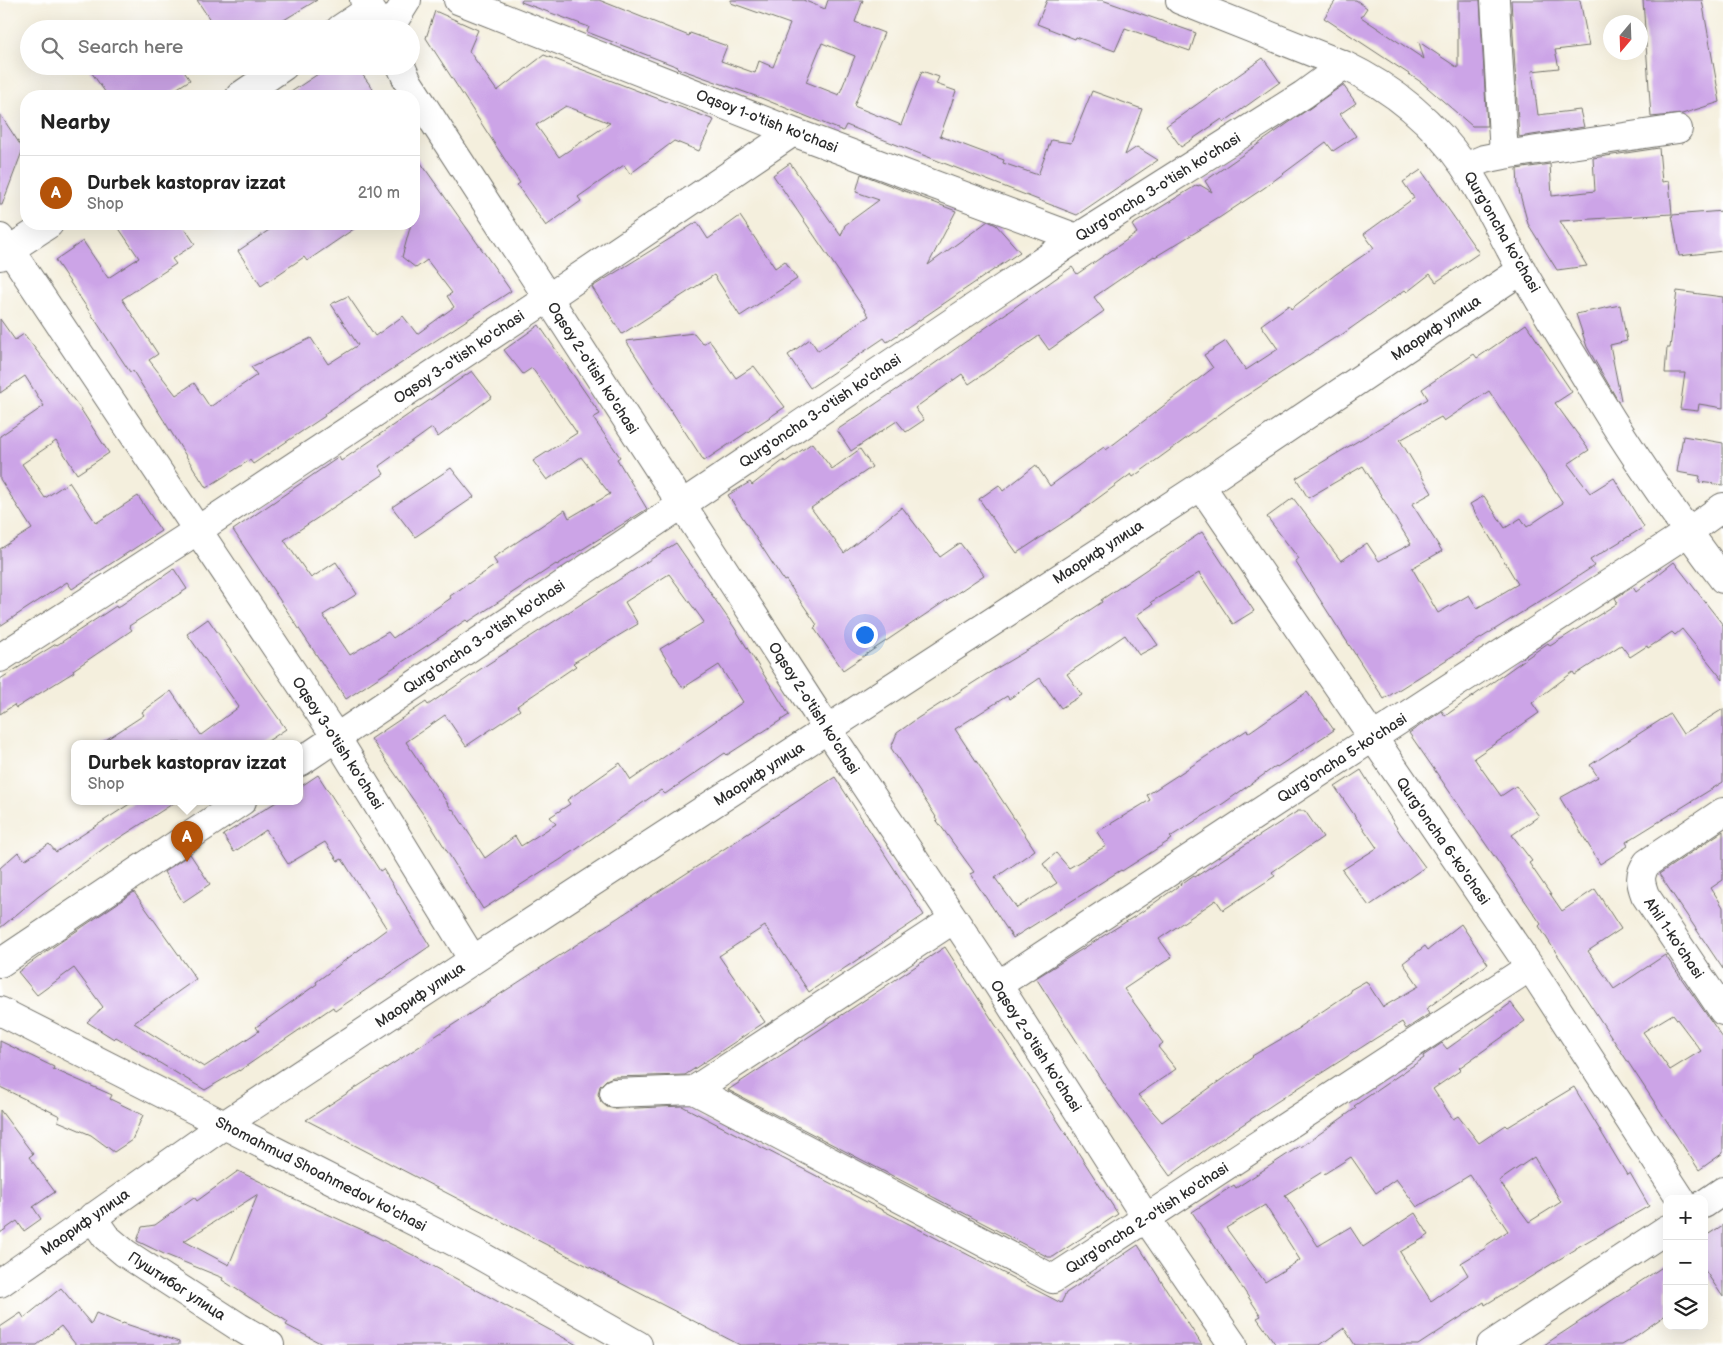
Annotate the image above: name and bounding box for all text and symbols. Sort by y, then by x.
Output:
north arrow [1603,15,1648,60]
search box [20,20,420,75]
icon: search [38,34,66,62]
text: Search here [78,36,183,59]
street label: Oqsoy 1-o'tish ko'chasi [693,86,841,157]
text: Nearby [40,110,110,135]
street label: Qurg'oncha 3-o'tish ko'chasi [1072,129,1244,246]
street label: Qurg'oncha ko'chasi [1459,168,1544,296]
text: Durbek kastoprav izzat [87,172,286,195]
text: A [51,184,61,203]
text: 210 m [358,184,400,203]
text: Shop [87,195,124,214]
street label: Маориф улица [1388,291,1485,365]
street label: Oqsoy 2-o'tish ko'chasi [543,299,642,438]
street label: Oqsoy 3-o'tish ko'chasi [390,306,528,408]
street label: Qurg'oncha 3-o'tish ko'chasi [736,350,905,473]
street label: Маориф улица [1049,516,1147,589]
street label: Qurg'oncha 3-o'tish ko'chasi [400,576,569,699]
your location [852,622,878,648]
street label: Oqsoy 2-o'tish ko'chasi [764,639,863,778]
street label: Oqsoy 3-o'tish ko'chasi [288,673,388,813]
street label: Qurg'oncha 5-ko'chasi [1274,709,1411,808]
street label: Маориф улица [710,738,808,811]
popup [71,740,303,805]
text: Durbek kastoprav izzat [88,752,286,775]
street label: Qurg'oncha 6-ko'chasi [1391,774,1494,909]
text: Shop [88,775,125,794]
pin: A [171,821,203,862]
street label: Ahil 1-ko'chasi [1639,894,1708,983]
street label: Маориф улица [372,958,469,1032]
street label: Oqsoy 2-o'tish ko'chasi [986,977,1085,1116]
street label: Shomahmud Shoahmedov ko'chasi [212,1113,430,1236]
street label: Qurg'oncha 2-o'tish ko'chasi [1062,1158,1232,1278]
street label: Маориф улица [37,1185,134,1260]
map controls [1663,1195,1708,1330]
button: + [1663,1195,1708,1240]
button: − [1663,1240,1708,1285]
street label: Пуштибог улица [124,1248,229,1325]
button: layers [1663,1285,1708,1330]

